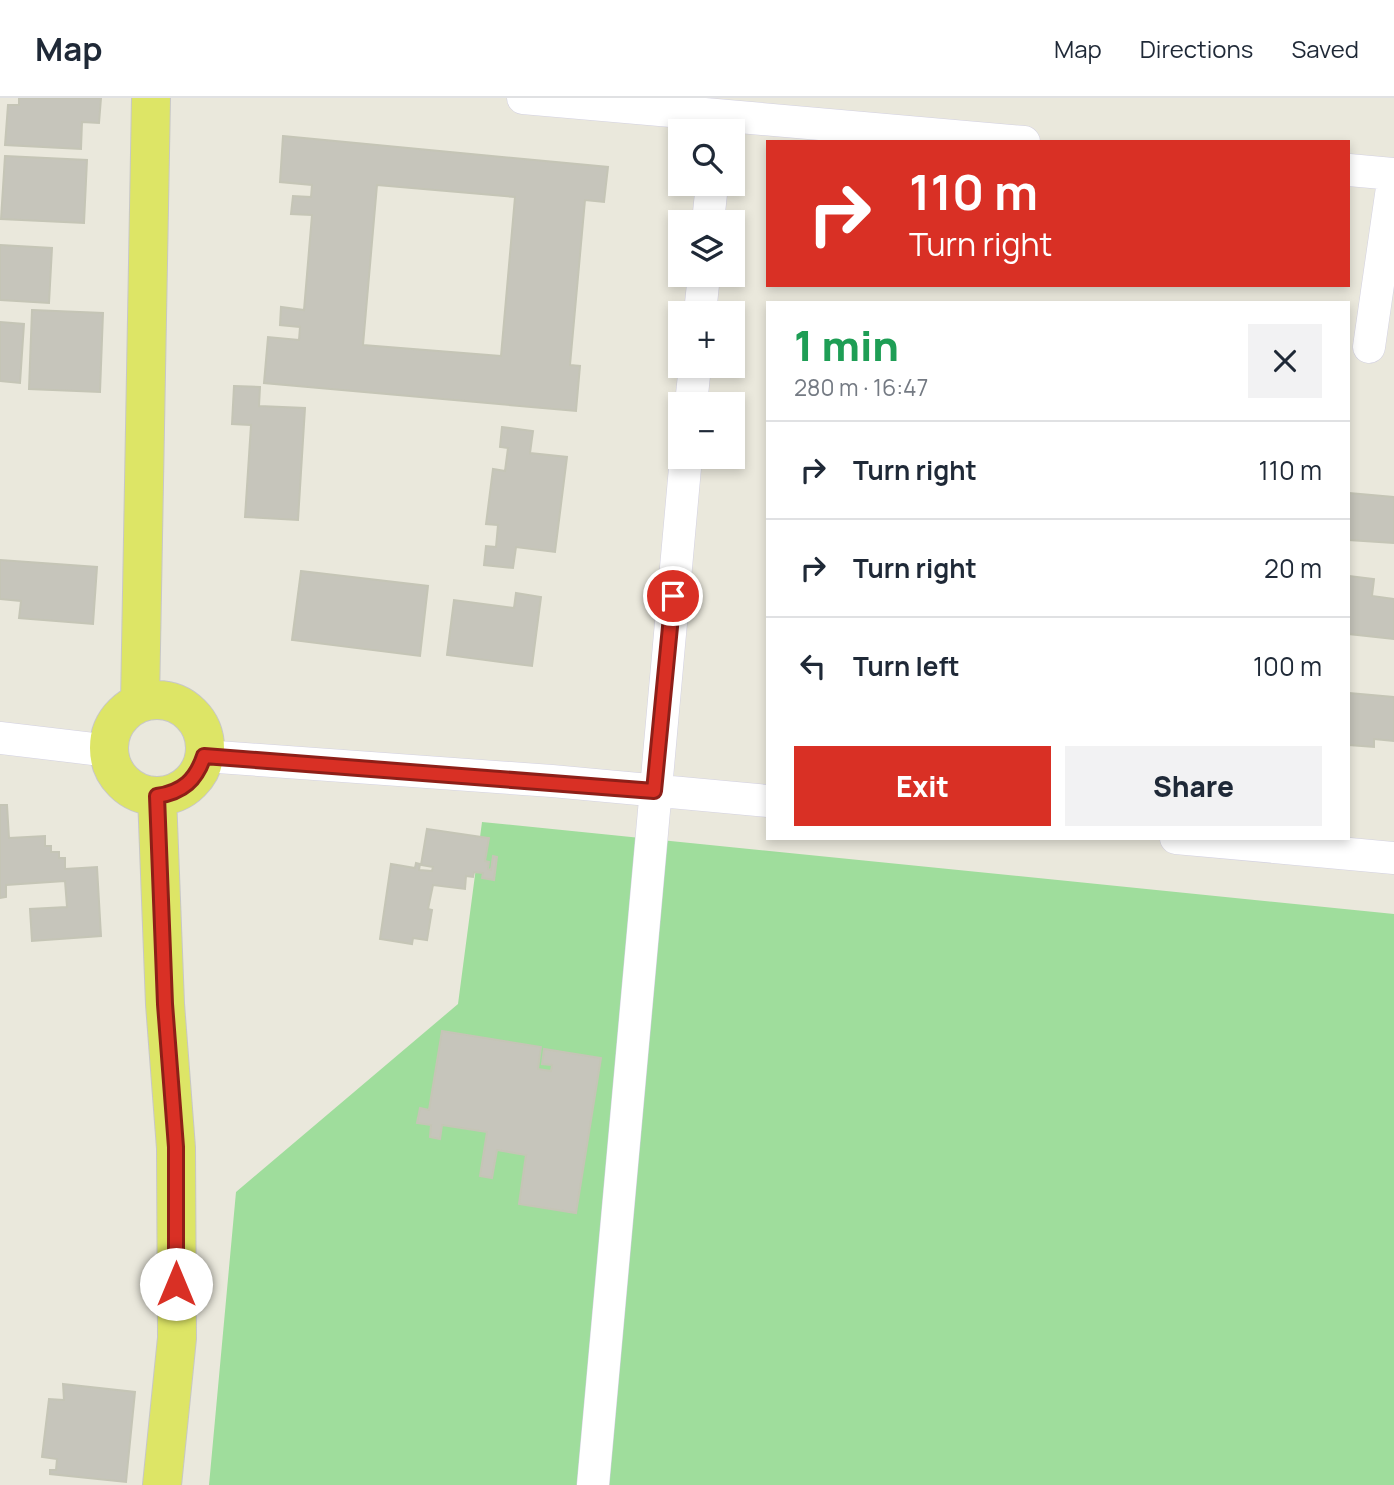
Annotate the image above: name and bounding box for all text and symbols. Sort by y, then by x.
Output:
text: Map [35,26,103,71]
text: Map [1054,32,1102,65]
text: Directions [1140,32,1253,65]
text: Saved [1291,32,1359,65]
map controls [668,119,745,469]
button: search [668,119,745,196]
text: 110 m [909,158,1038,225]
icon: right [794,168,885,259]
button: layers [668,210,745,287]
text: Turn right [909,222,1052,266]
button: + [668,301,745,378]
text: 1 min [794,316,899,374]
button: close [1248,324,1322,398]
text: 280 m · 16:47 [794,371,928,403]
button: − [668,392,745,469]
icon: right [794,451,832,489]
text: Turn right [853,452,977,488]
text: 110 m [1259,452,1322,488]
icon: right [794,549,832,587]
text: Turn right [853,550,977,586]
text: 20 m [1264,550,1322,586]
pin [643,566,703,626]
icon: arrive [654,577,692,615]
icon: left [794,647,832,685]
text: Turn left [853,648,960,684]
text: 100 m [1253,648,1322,684]
button: Exit [794,746,1051,826]
button: Share [1065,746,1322,826]
position arrow [139,1247,213,1321]

